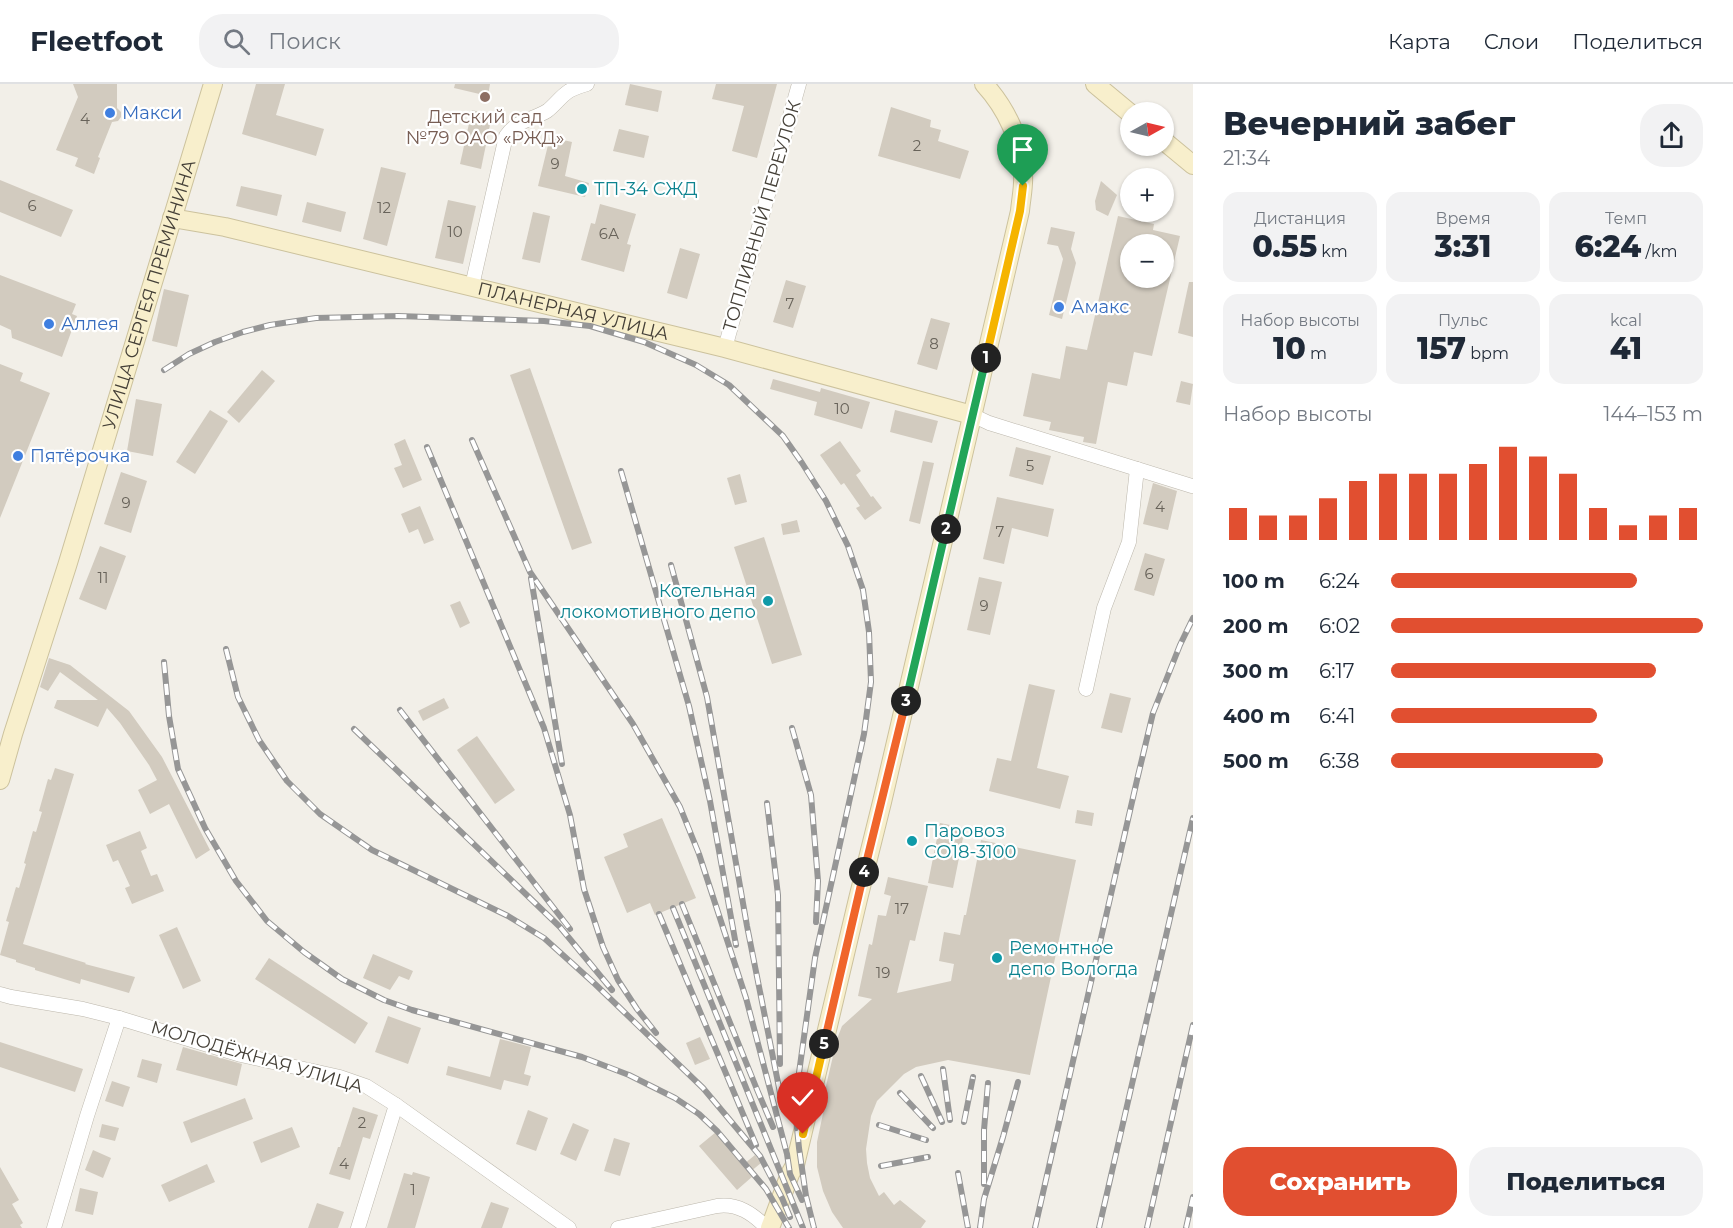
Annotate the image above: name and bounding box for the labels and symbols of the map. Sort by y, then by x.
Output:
marker: Детский сад №79 ОАО «РЖД» [478,90,492,104]
street label: ТОПЛИВНЫЙ ПЕРЕУЛОК [718,97,806,334]
place label: Макси [122,102,183,124]
north arrow [1120,102,1174,156]
marker: Макси [103,106,117,120]
place label: Детский сад №79 ОАО «РЖД» [406,106,564,149]
house number: 4 [80,109,90,128]
pin [997,124,1048,186]
house number: 2 [913,136,921,155]
house number: 9 [550,154,560,173]
street label: УЛИЦА СЕРГЕЯ ПРЕМИНИНА [98,156,201,432]
place label: ТП-34 СЖД [594,178,698,200]
marker: ТП-34 СЖД [575,182,589,196]
house number: 6 [27,196,37,215]
house number: 12 [377,198,391,217]
house number: 10 [447,222,463,241]
house number: 6А [599,224,619,243]
street label: ПЛАНЕРНАЯ УЛИЦА [475,278,672,345]
house number: 7 [786,294,795,313]
place label: Амакс [1071,296,1129,318]
marker: Амакс [1052,300,1066,314]
place label: Аллея [61,313,119,335]
marker: Аллея [42,317,56,331]
house number: 8 [929,334,939,353]
pin: 1 [971,343,1001,373]
house number: 10 [834,399,850,418]
place label: Пятёрочка [30,445,130,467]
marker: Пятёрочка [11,449,25,463]
house number: 5 [1026,456,1034,475]
house number: 9 [121,493,131,512]
house number: 4 [1155,497,1165,516]
pin: 2 [931,514,961,544]
house number: 7 [996,522,1005,541]
house number: 6 [1144,564,1154,583]
house number: 11 [98,568,108,587]
place label: Котельная локомотивного депо [560,580,756,623]
marker: Котельная локомотивного депо [761,594,775,608]
house number: 9 [979,596,989,615]
pin: 3 [891,686,921,716]
place label: Паровоз СО18-3100 [924,820,1016,863]
marker: Паровоз СО18-3100 [905,834,919,848]
pin: 4 [849,857,879,887]
house number: 17 [895,899,909,918]
place label: Ремонтное депо Вологда [1009,937,1138,980]
marker: Ремонтное депо Вологда [990,951,1004,965]
house number: 19 [876,963,890,982]
street label: МОЛОДЁЖНАЯ УЛИЦА [148,1016,366,1098]
pin: 5 [809,1029,839,1059]
pin [777,1072,828,1134]
house number: 2 [358,1113,366,1132]
house number: 4 [339,1154,349,1173]
house number: 1 [410,1180,416,1199]

